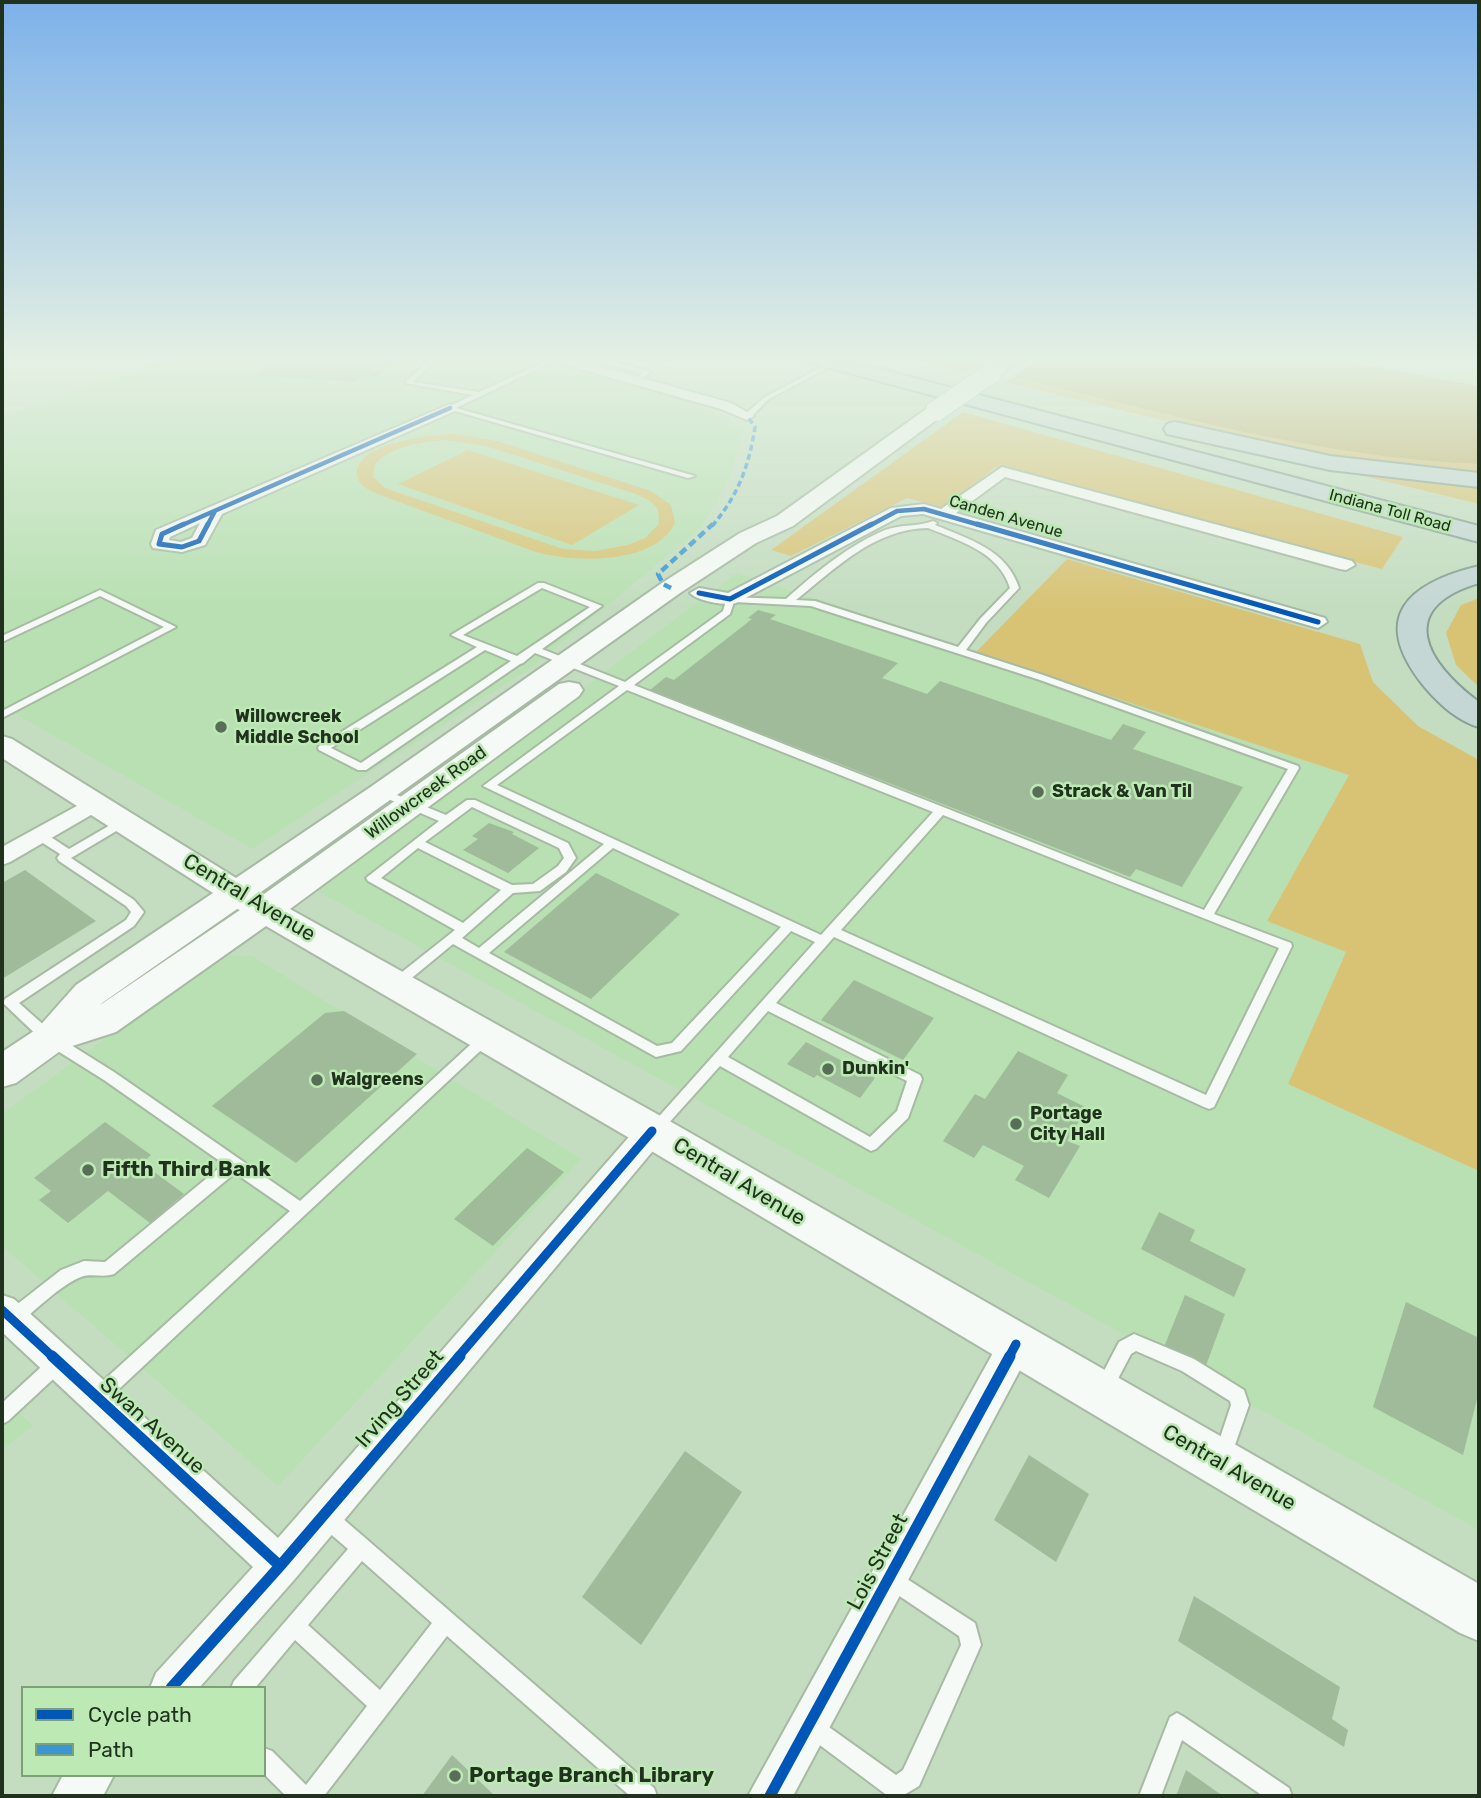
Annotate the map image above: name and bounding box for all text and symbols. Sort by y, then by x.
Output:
street label: Indiana Toll Road [1327,486,1453,536]
street label: Canden Avenue [947,492,1065,542]
place label: Willowcreek Middle School [235,706,359,748]
marker: Willowcreek Middle School [213,719,229,735]
street label: Willowcreek Road [361,742,491,844]
place label: Strack & Van Til [1052,781,1192,803]
marker: Strack & Van Til [1030,784,1046,800]
street label: Central Avenue [178,849,320,947]
place label: Dunkin' [842,1058,909,1080]
marker: Dunkin' [820,1061,836,1077]
place label: Walgreens [331,1069,424,1091]
marker: Walgreens [309,1072,325,1088]
place label: Portage City Hall [1030,1103,1105,1146]
marker: Portage City Hall [1008,1116,1024,1132]
street label: Central Avenue [668,1133,810,1231]
place label: Fifth Third Bank [102,1157,271,1183]
marker: Fifth Third Bank [80,1162,96,1178]
street label: Irving Street [351,1345,449,1453]
street label: Swan Avenue [94,1372,210,1480]
street label: Central Avenue [1158,1420,1300,1516]
street label: Lois Street [842,1510,914,1614]
legend [21,1686,266,1777]
text: Cycle path [88,1702,192,1727]
text: Path [88,1737,134,1762]
place label: Portage Branch Library [469,1763,714,1789]
marker: Portage Branch Library [447,1768,463,1784]

